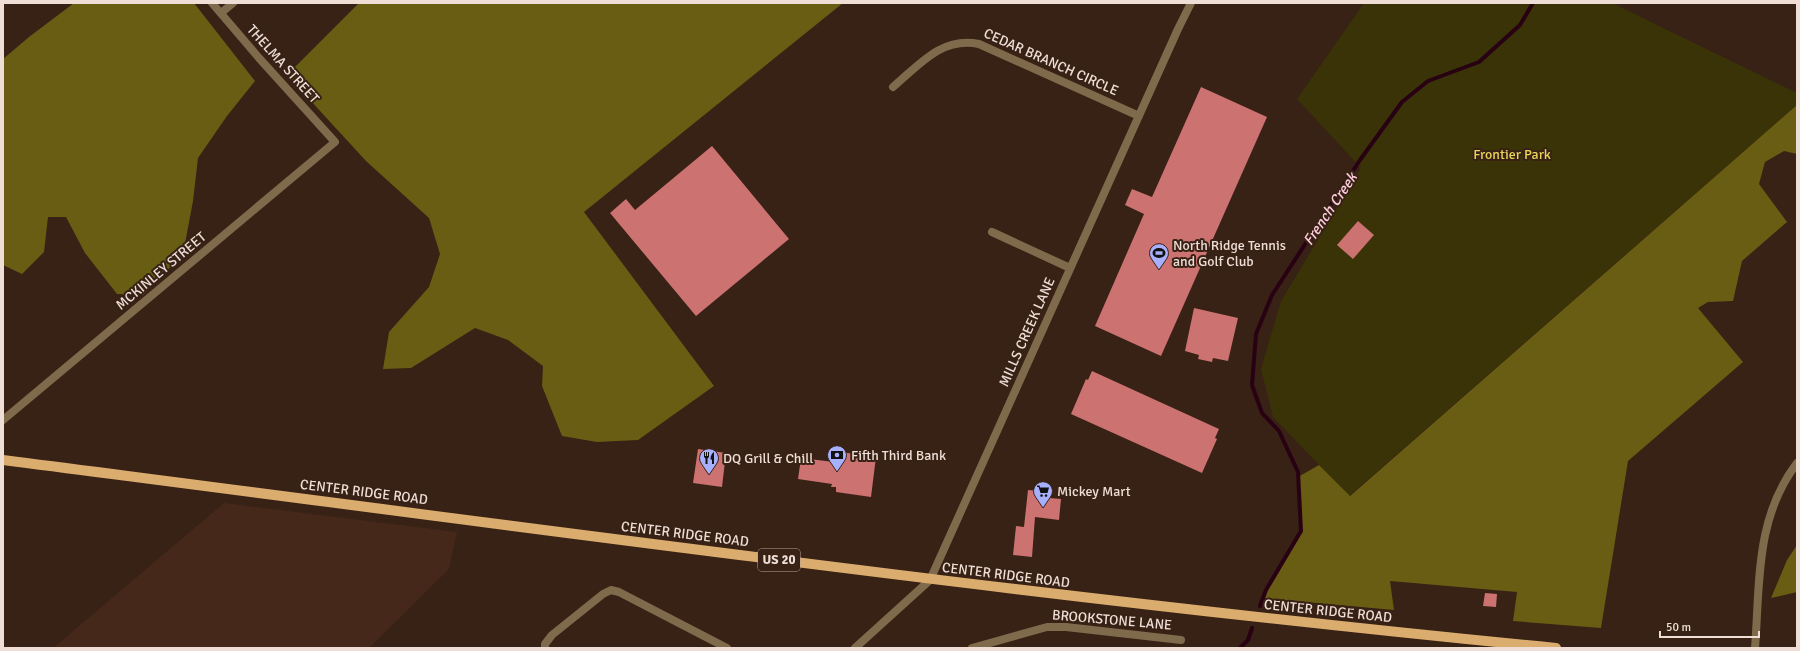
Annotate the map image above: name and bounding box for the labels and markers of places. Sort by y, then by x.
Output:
place label: North Ridge Tennis and Golf Club [1173,237,1286,270]
sports icon: North Ridge Tennis and Golf Club [1148,242,1170,270]
bank icon: Fifth Third Bank [826,444,848,472]
restaurant icon: DQ Grill & Chill [698,447,720,475]
place label: Fifth Third Bank [851,447,946,464]
place label: DQ Grill & Chill [723,450,813,467]
supermarket icon: Mickey Mart [1032,480,1054,508]
place label: Mickey Mart [1057,483,1131,500]

